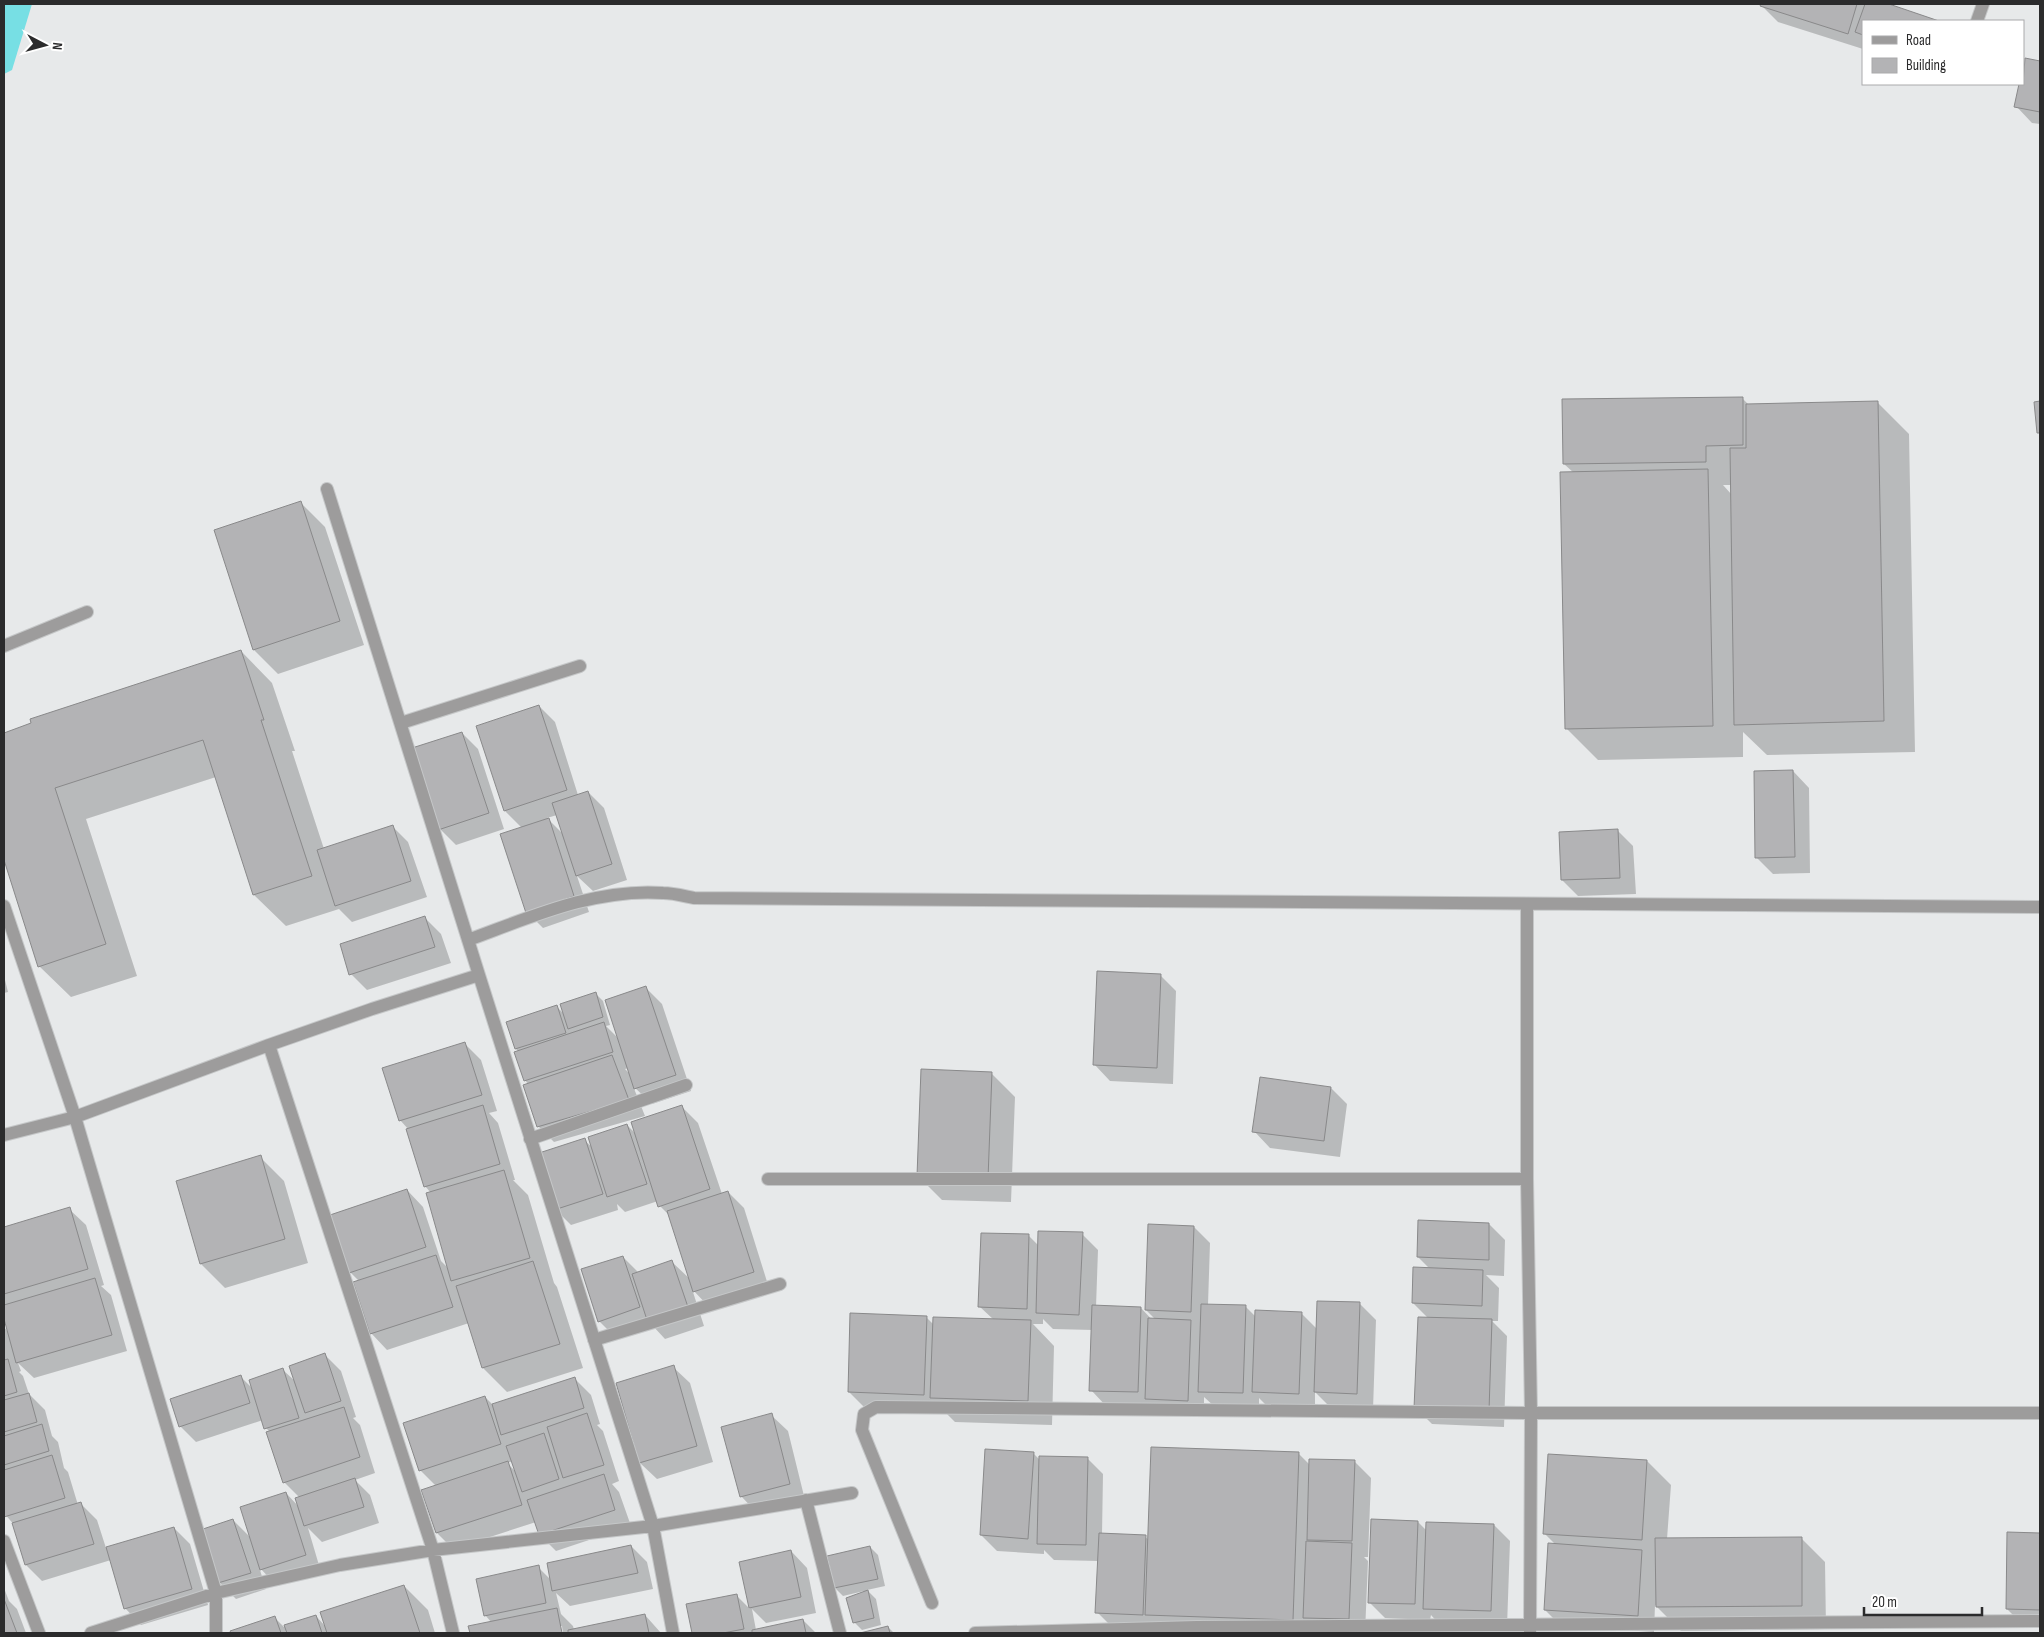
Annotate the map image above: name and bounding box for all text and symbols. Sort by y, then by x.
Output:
north arrow [20,20,70,70]
legend [1862,20,2024,85]
text: Road [1906,31,1931,50]
text: N [49,42,66,51]
text: Building [1906,56,1946,75]
scale bar [1864,1584,1982,1616]
text: 20 m [1872,1593,1897,1612]

